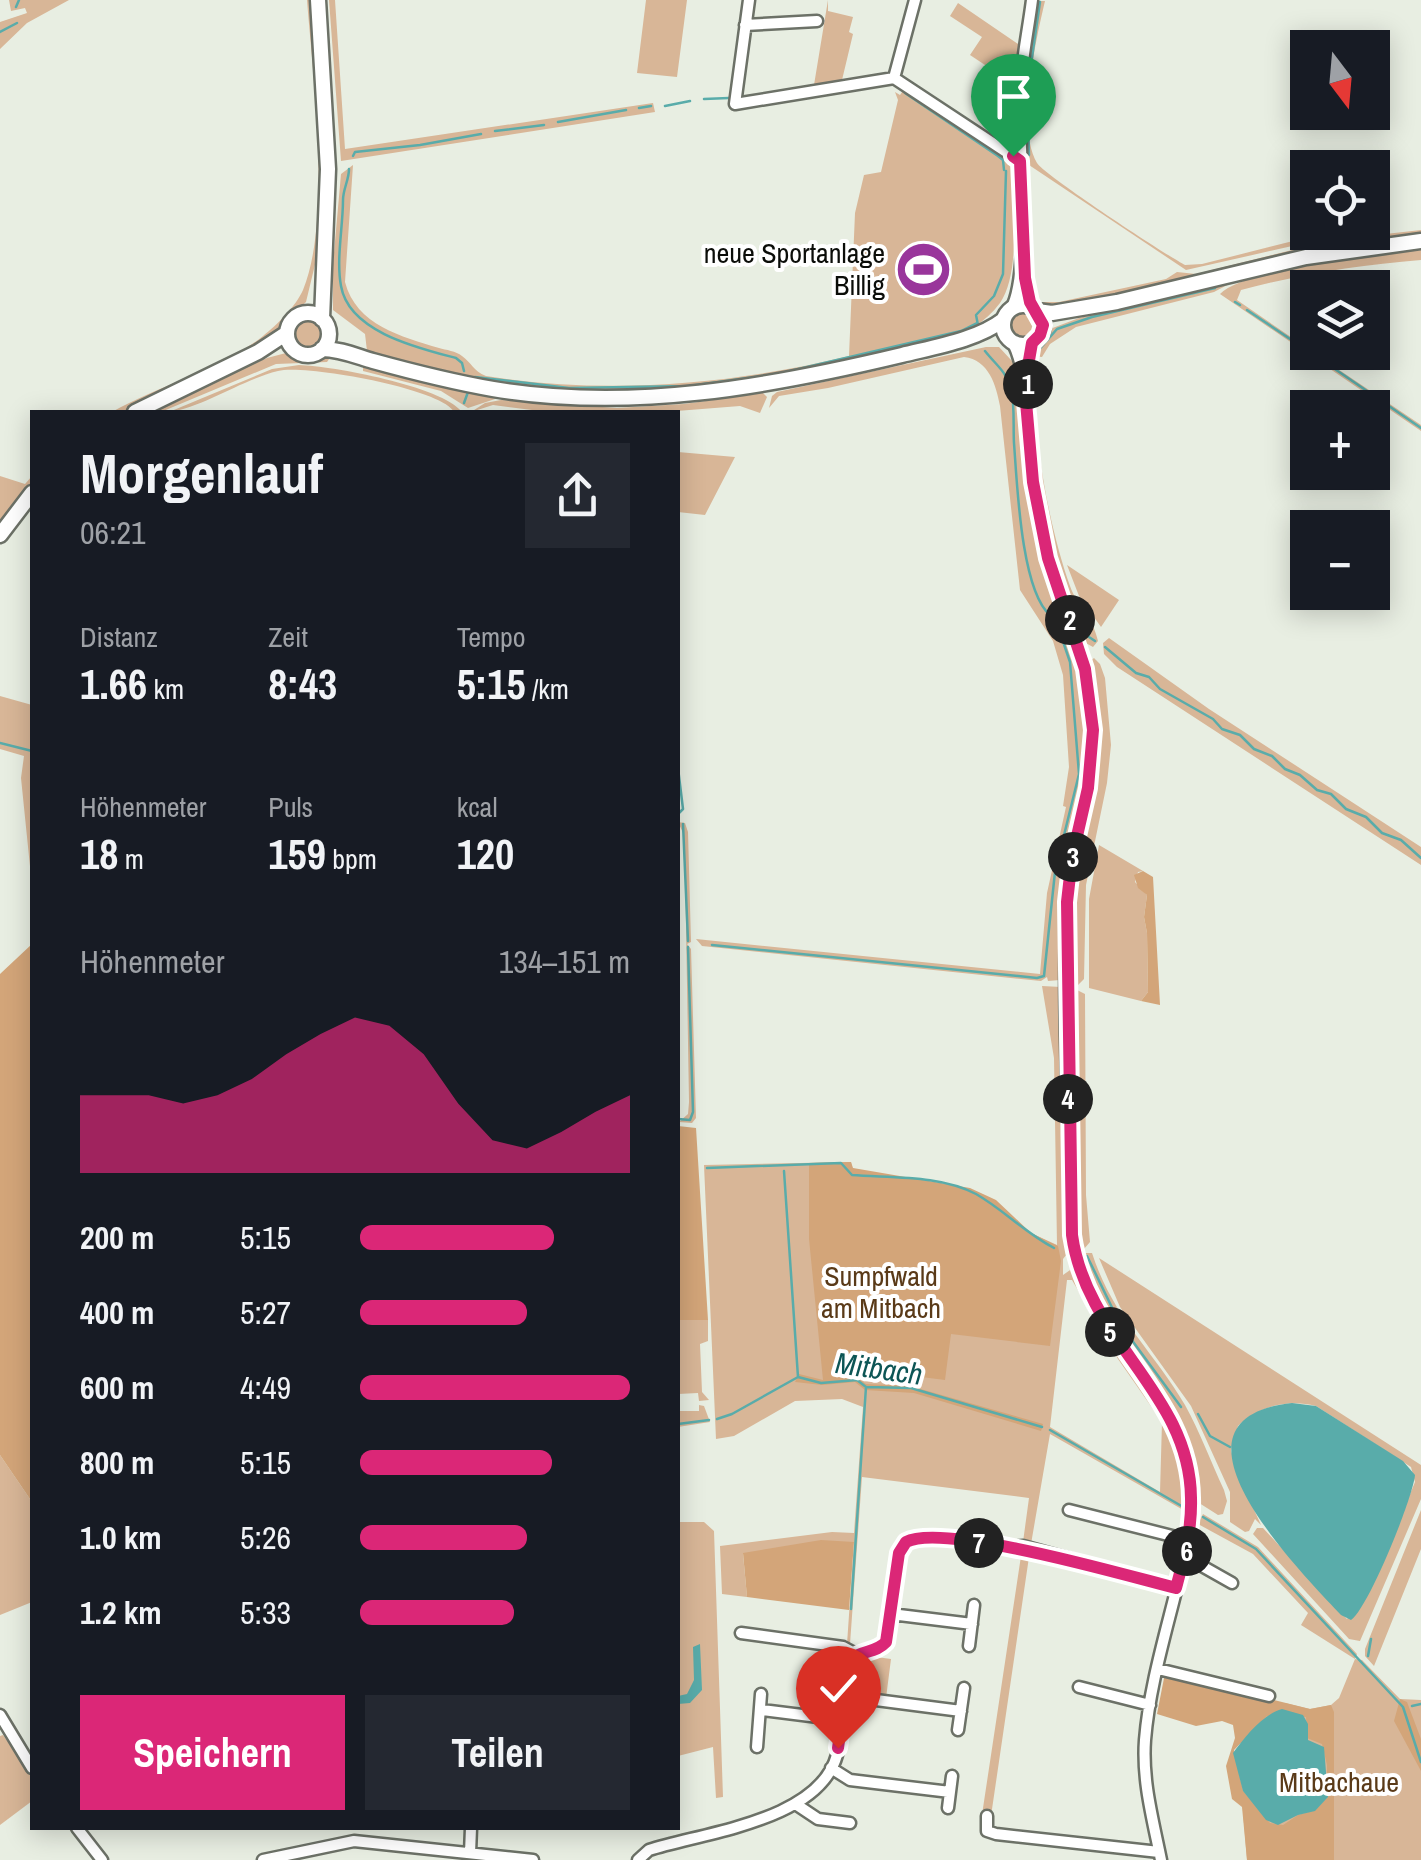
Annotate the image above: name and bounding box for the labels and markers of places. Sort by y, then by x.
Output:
pin [971,54,1056,157]
place label: neue Sportanlage Billig [704,234,885,304]
sports icon: neue Sportanlage Billig [894,239,954,299]
pin: 1 [1003,359,1053,409]
pin: 2 [1045,595,1095,645]
pin: 3 [1048,832,1098,882]
pin: 4 [1043,1074,1093,1124]
pin: 5 [1085,1307,1135,1357]
pin: 7 [954,1518,1004,1568]
pin: 6 [1162,1526,1212,1576]
pin [796,1646,881,1749]

